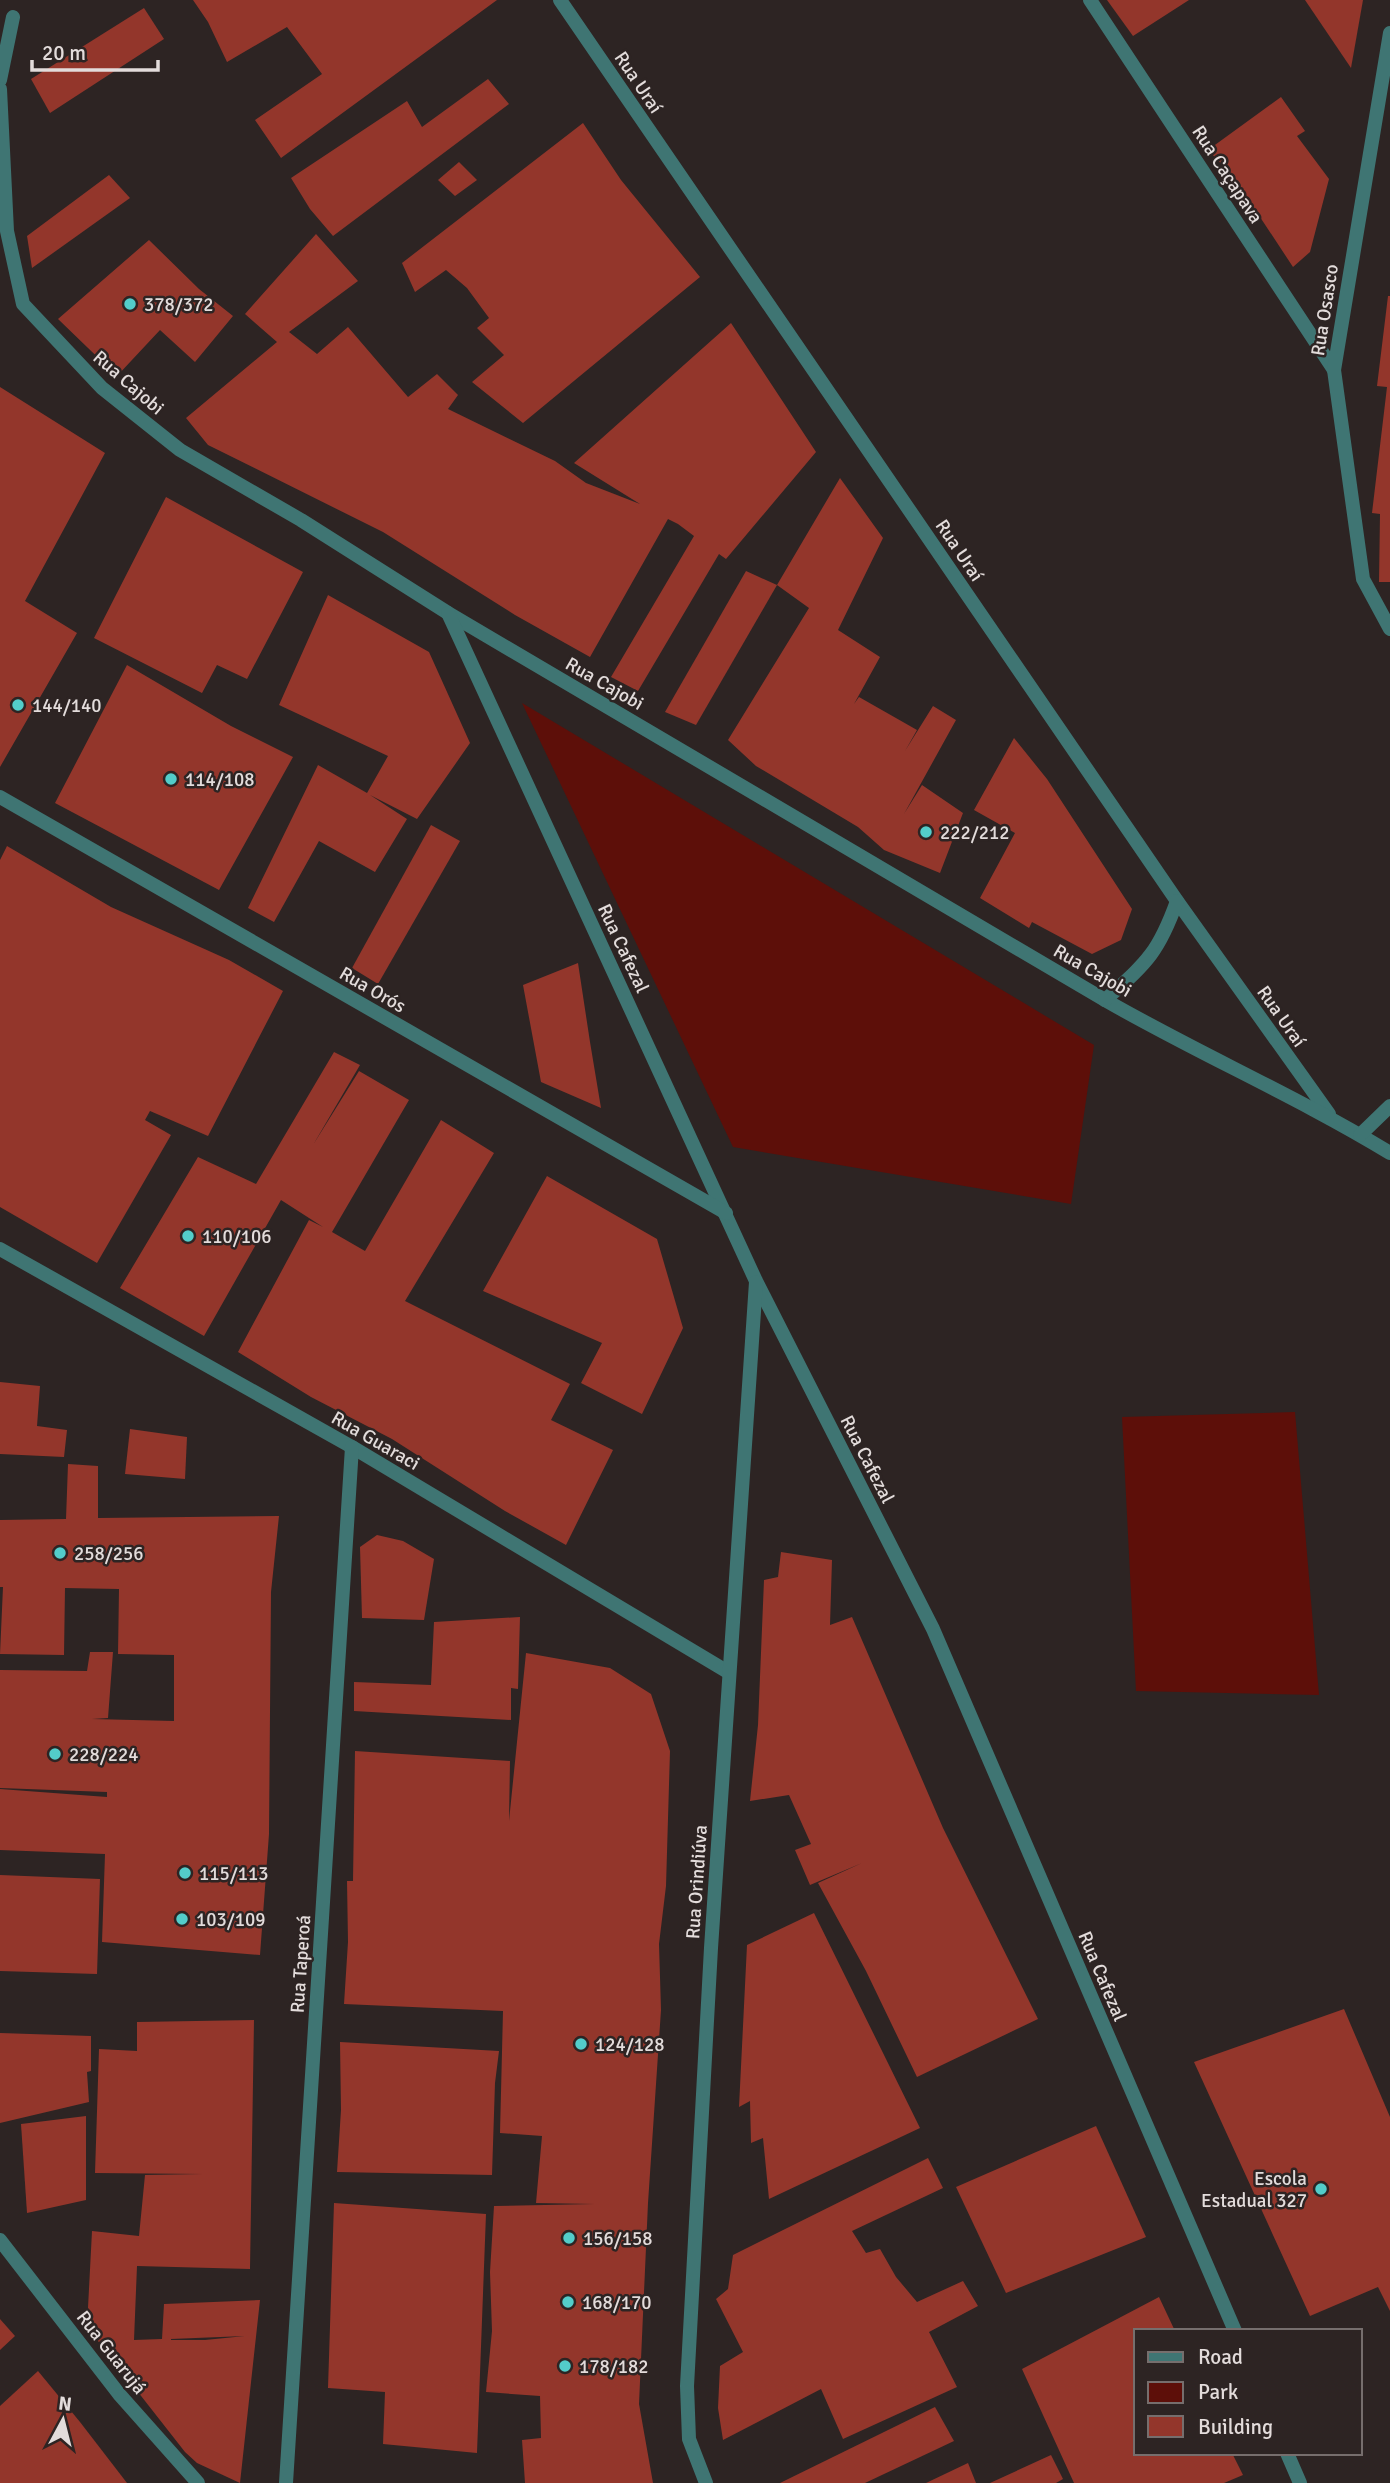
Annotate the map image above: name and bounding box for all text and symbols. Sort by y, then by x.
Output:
scale bar [32,28,158,72]
text: 20 m [42,40,86,66]
street label: Rua Uraí [609,47,668,119]
street label: Rua Caçapava [1186,121,1268,228]
street label: Rua Osasco [1306,262,1344,358]
place label: 378/372 [144,293,214,317]
marker: 378/372 [122,296,138,312]
street label: Rua Cajobi [88,345,169,420]
street label: Rua Uraí [930,515,989,587]
street label: Rua Cajobi [561,652,648,716]
place label: 144/140 [32,694,102,718]
marker: 144/140 [10,697,26,713]
place label: 114/108 [185,768,255,792]
marker: 114/108 [163,771,179,787]
place label: 222/212 [940,821,1010,845]
marker: 222/212 [918,824,934,840]
street label: Rua Cafezal [592,900,654,997]
street label: Rua Cajobi [1049,939,1136,1003]
street label: Rua Orós [335,961,410,1018]
street label: Rua Uraí [1251,981,1311,1053]
place label: 110/106 [202,1225,272,1249]
marker: 110/106 [180,1228,196,1244]
street label: Rua Guaraci [327,1406,424,1476]
street label: Rua Cafezal [835,1411,899,1507]
place label: 258/256 [74,1542,144,1566]
marker: 258/256 [52,1545,68,1561]
place label: 228/224 [69,1743,139,1767]
marker: 228/224 [47,1746,63,1762]
street label: Rua Orindiúva [681,1824,713,1940]
place label: 115/113 [199,1862,269,1886]
marker: 115/113 [177,1865,193,1881]
place label: 103/109 [196,1908,266,1932]
marker: 103/109 [174,1911,190,1927]
street label: Rua Taperoá [286,1914,316,2014]
street label: Rua Cafezal [1072,1928,1132,2025]
place label: 124/128 [595,2033,665,2057]
marker: 124/128 [573,2036,589,2052]
place label: Escola Estadual 327 [1201,2167,1307,2213]
marker: Escola Estadual 327 [1313,2181,1329,2197]
place label: 156/158 [583,2227,653,2251]
marker: 156/158 [561,2230,577,2246]
place label: 168/170 [582,2291,652,2315]
marker: 168/170 [560,2294,576,2310]
street label: Rua Guarujá [71,2306,151,2399]
legend [1134,2329,1362,2455]
text: Road [1198,2344,1243,2370]
place label: 178/182 [579,2355,649,2379]
marker: 178/182 [557,2358,573,2374]
text: Park [1198,2379,1239,2405]
north arrow [28,2385,98,2455]
text: N [57,2391,73,2417]
text: Building [1198,2414,1273,2440]

